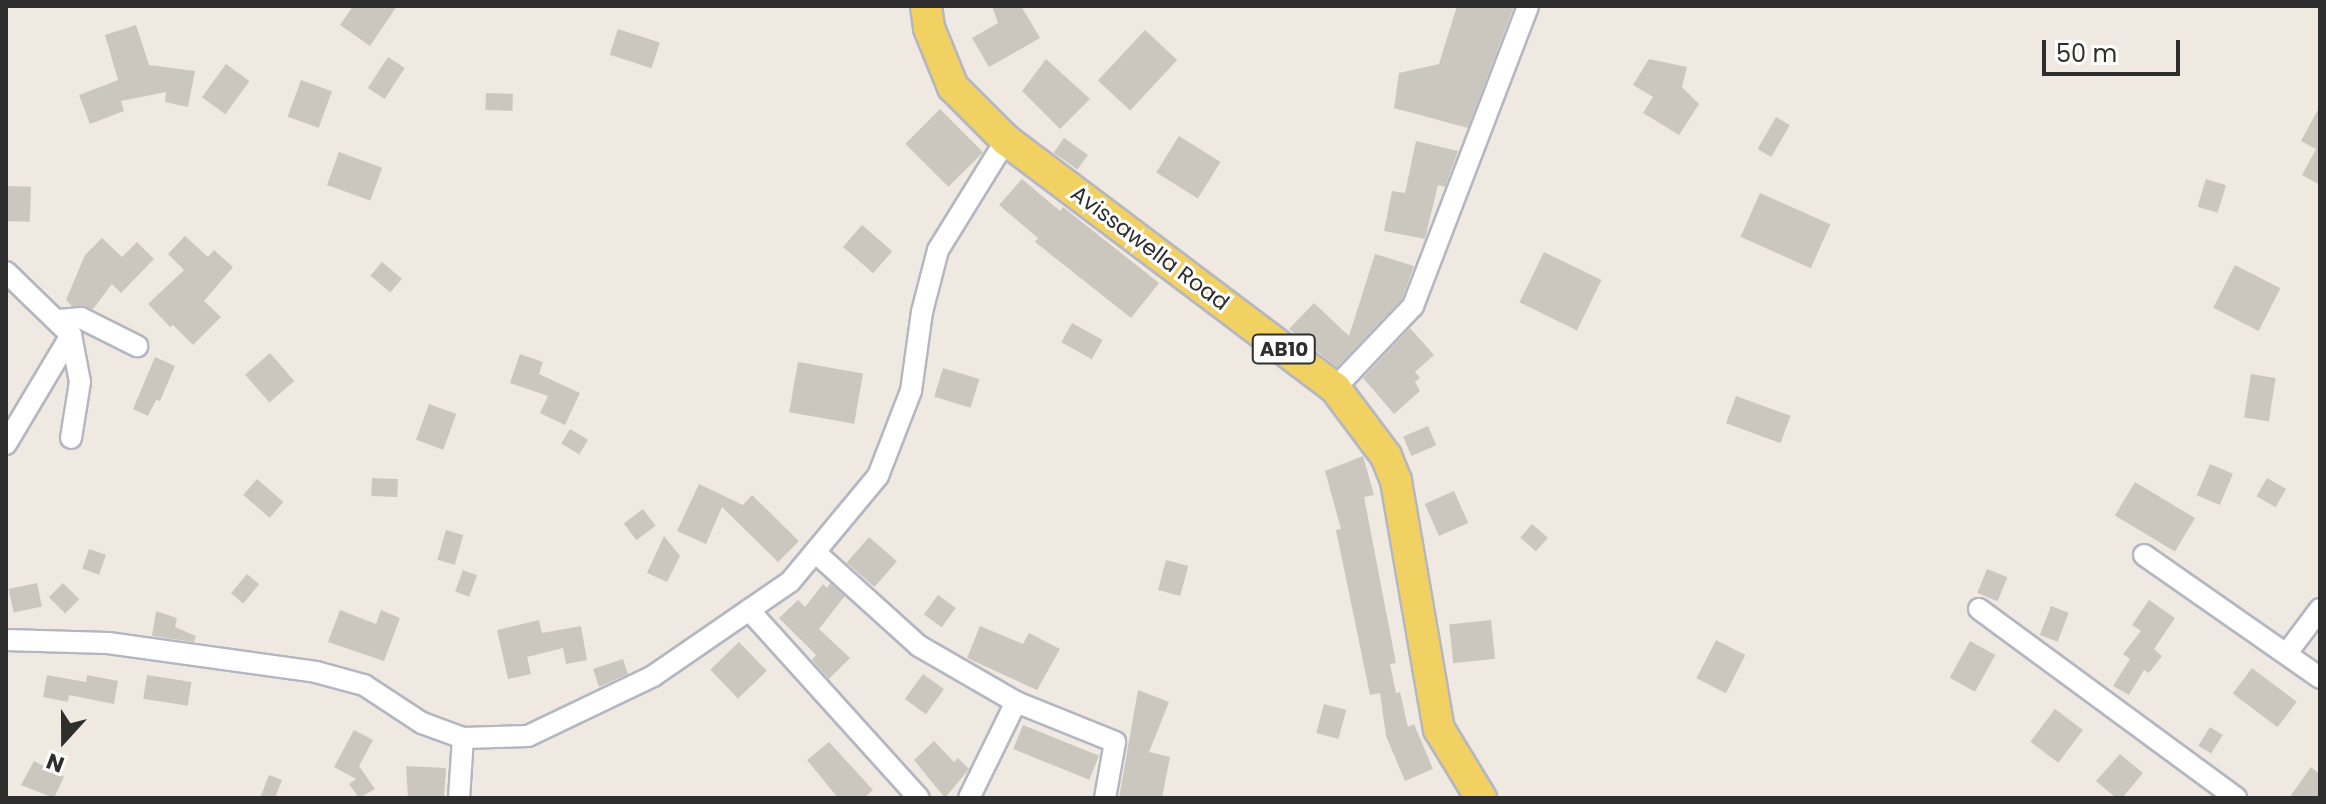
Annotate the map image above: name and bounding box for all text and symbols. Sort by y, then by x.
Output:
scale bar [2046,24,2184,74]
text: 50 m [2056,37,2117,70]
street label: Avissawella Road [1066,180,1234,316]
road number: AB10 [1250,333,1318,365]
north arrow [24,700,104,780]
text: N [42,745,69,780]

